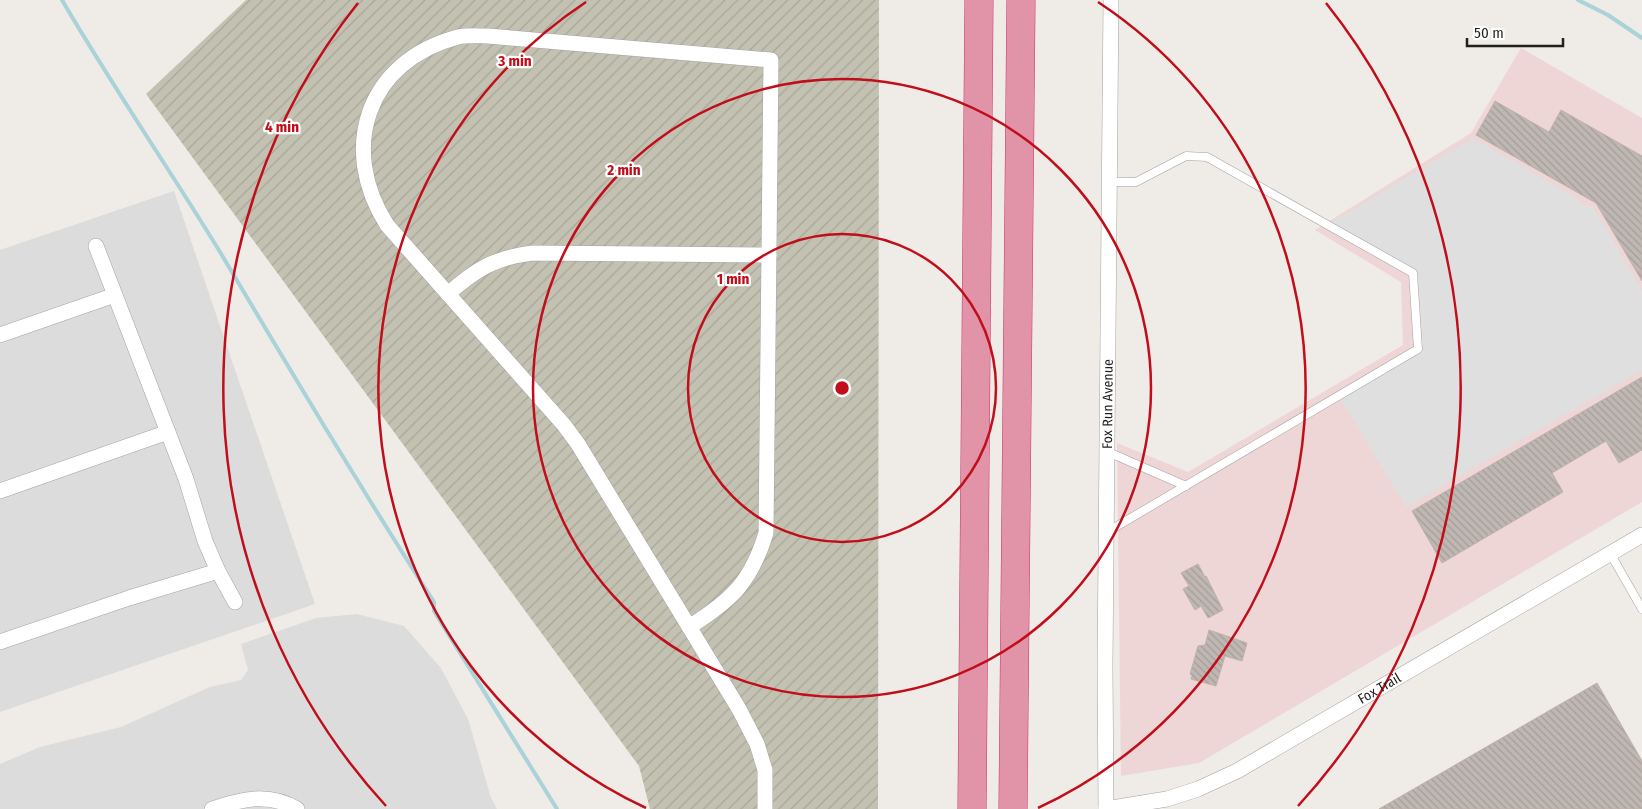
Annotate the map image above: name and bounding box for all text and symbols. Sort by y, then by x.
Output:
scale bar [1467,15,1563,47]
text: 50 m [1474,24,1504,42]
text: 3 min [497,52,532,70]
text: 4 min [265,118,299,136]
text: 2 min [606,161,641,179]
text: 1 min [717,270,749,288]
street label: Fox Run Avenue [1098,359,1116,449]
centre of rings [833,379,851,397]
street label: Fox Trail [1355,669,1404,707]

